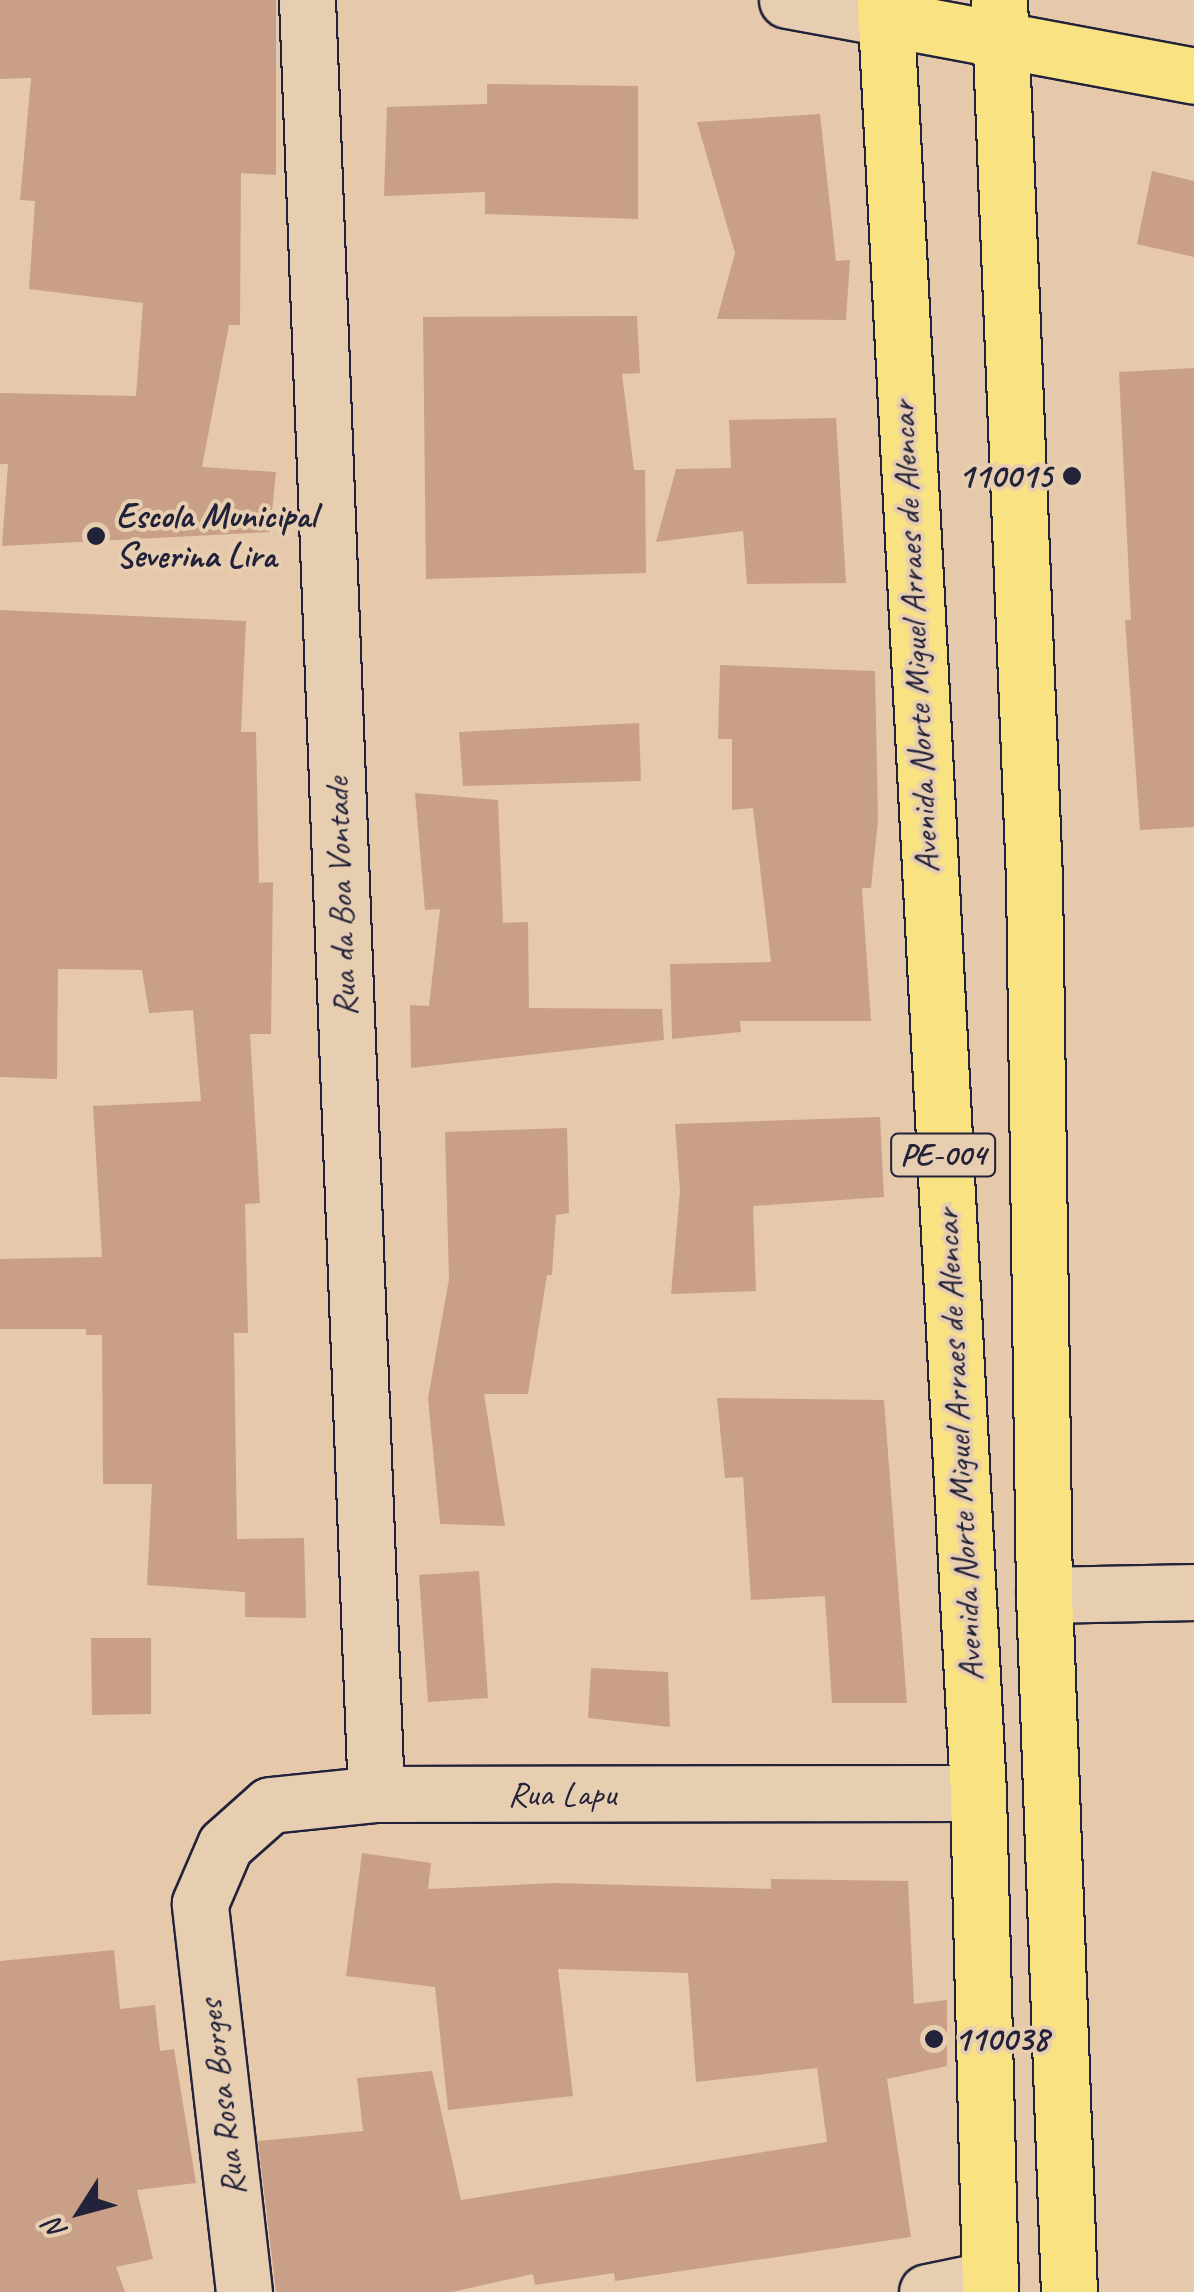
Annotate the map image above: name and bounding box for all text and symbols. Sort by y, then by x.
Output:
street label: Avenida Norte Miguel Arraes de Alencar [882,400,948,874]
place label: 110015 [958,455,1052,497]
marker: 110015 [1061,465,1083,487]
place label: Escola Municipal Severina Lira [116,495,317,577]
marker: Escola Municipal Severina Lira [85,525,107,547]
street label: Rua da Boa Vontade [316,777,366,1017]
road number: PE-004 [888,1128,998,1182]
street label: Avenida Norte Miguel Arraes de Alencar [926,1208,992,1682]
street label: Rua Lapu [507,1773,617,1815]
street label: Rua Rosa Borges [189,1998,255,2198]
place label: 110038 [954,2018,1048,2060]
marker: 110038 [923,2028,945,2050]
north arrow [30,2162,130,2262]
text: N [36,2213,75,2247]

